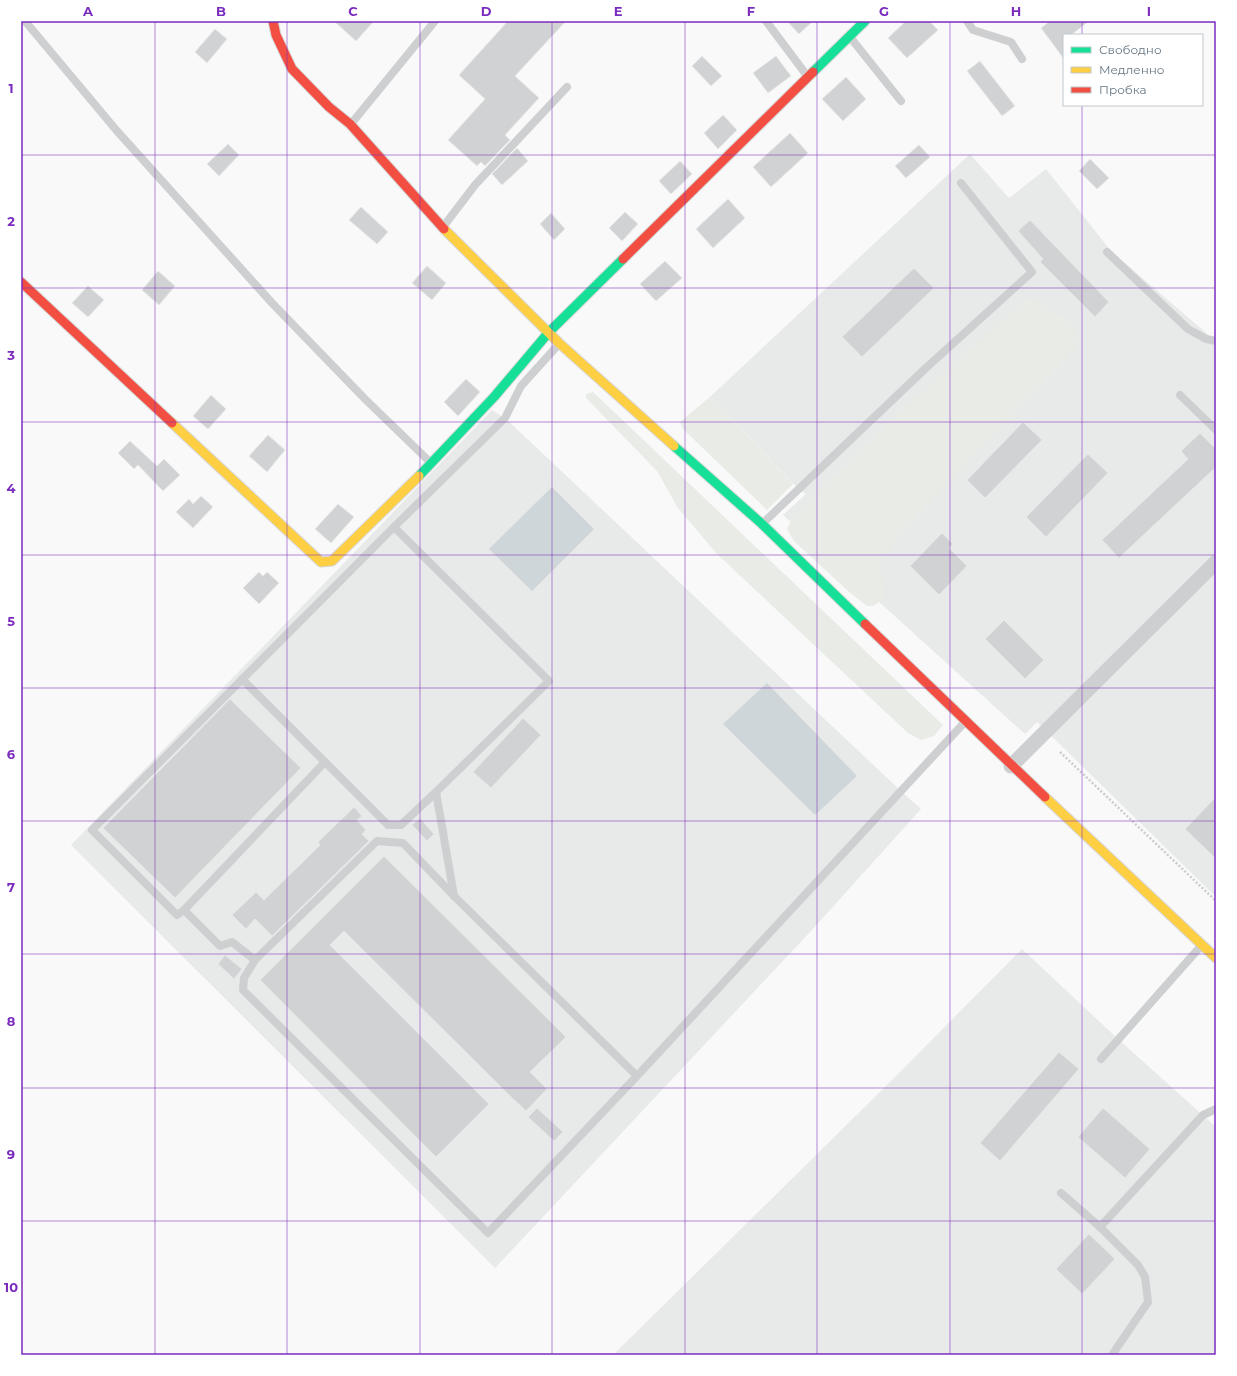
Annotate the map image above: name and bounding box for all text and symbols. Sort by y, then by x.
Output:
text: A [82,3,94,19]
text: B [216,3,226,19]
text: C [348,3,358,19]
text: D [481,3,492,19]
text: E [614,3,623,19]
text: F [747,3,755,19]
text: G [879,3,889,19]
text: H [1011,3,1021,19]
text: I [1147,3,1151,19]
legend [1063,34,1203,106]
text: Свободно [1099,42,1162,57]
text: Медленно [1099,62,1165,77]
text: 1 [8,80,14,96]
text: Пробка [1099,82,1147,97]
text: 2 [7,213,15,229]
text: 3 [6,347,15,363]
text: 4 [7,480,16,496]
text: 5 [7,613,15,629]
text: 6 [7,746,16,762]
text: 7 [7,879,15,895]
text: 8 [7,1013,16,1029]
text: 9 [7,1146,15,1162]
text: 10 [4,1279,18,1295]

